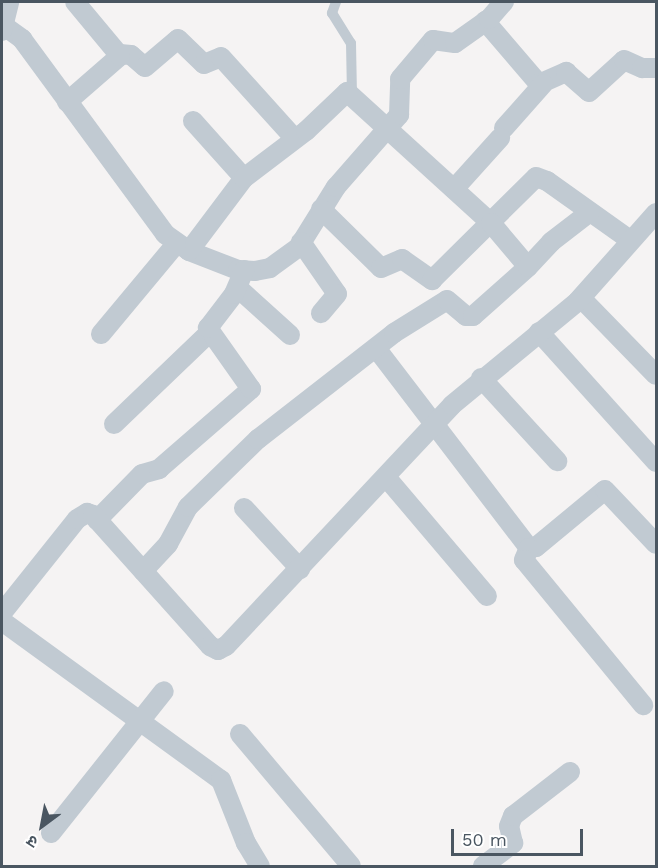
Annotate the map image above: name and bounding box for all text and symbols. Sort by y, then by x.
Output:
north arrow [12,796,72,856]
scale bar [454,817,586,855]
text: 50 m [462,829,507,850]
text: उ [23,831,41,852]

